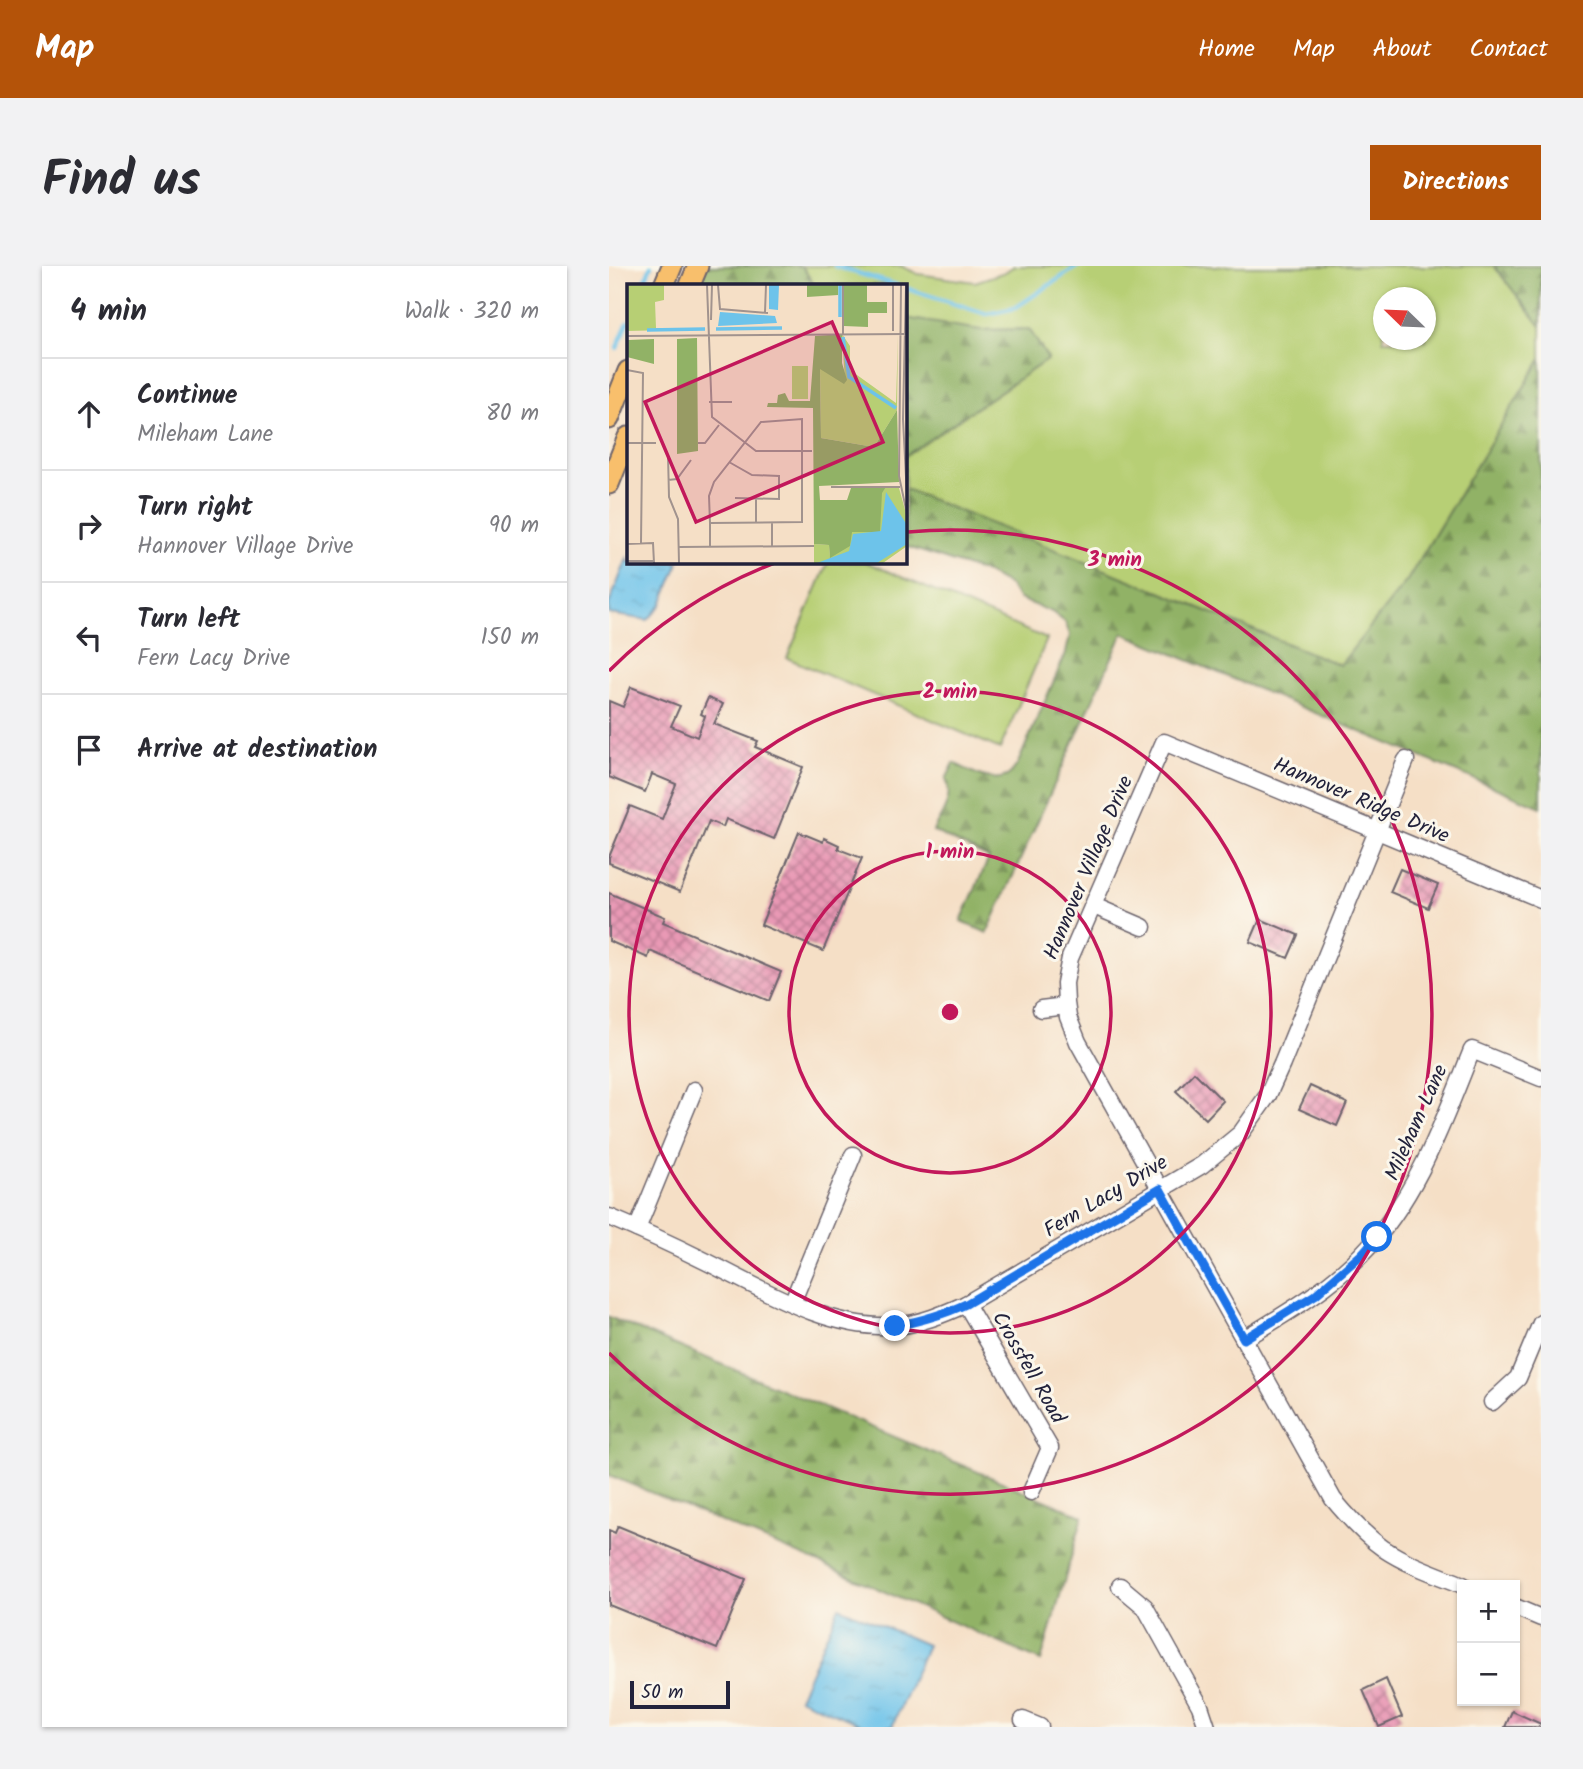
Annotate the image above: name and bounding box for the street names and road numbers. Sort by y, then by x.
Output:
street label: Hannover Ridge Drive [1268,749,1455,853]
street label: Hannover Village Drive [1035,770,1143,965]
street label: Mileham Lane [1377,1059,1458,1187]
street label: Fern Lacy Drive [1038,1147,1175,1247]
street label: Crossfell Road [982,1306,1074,1431]

